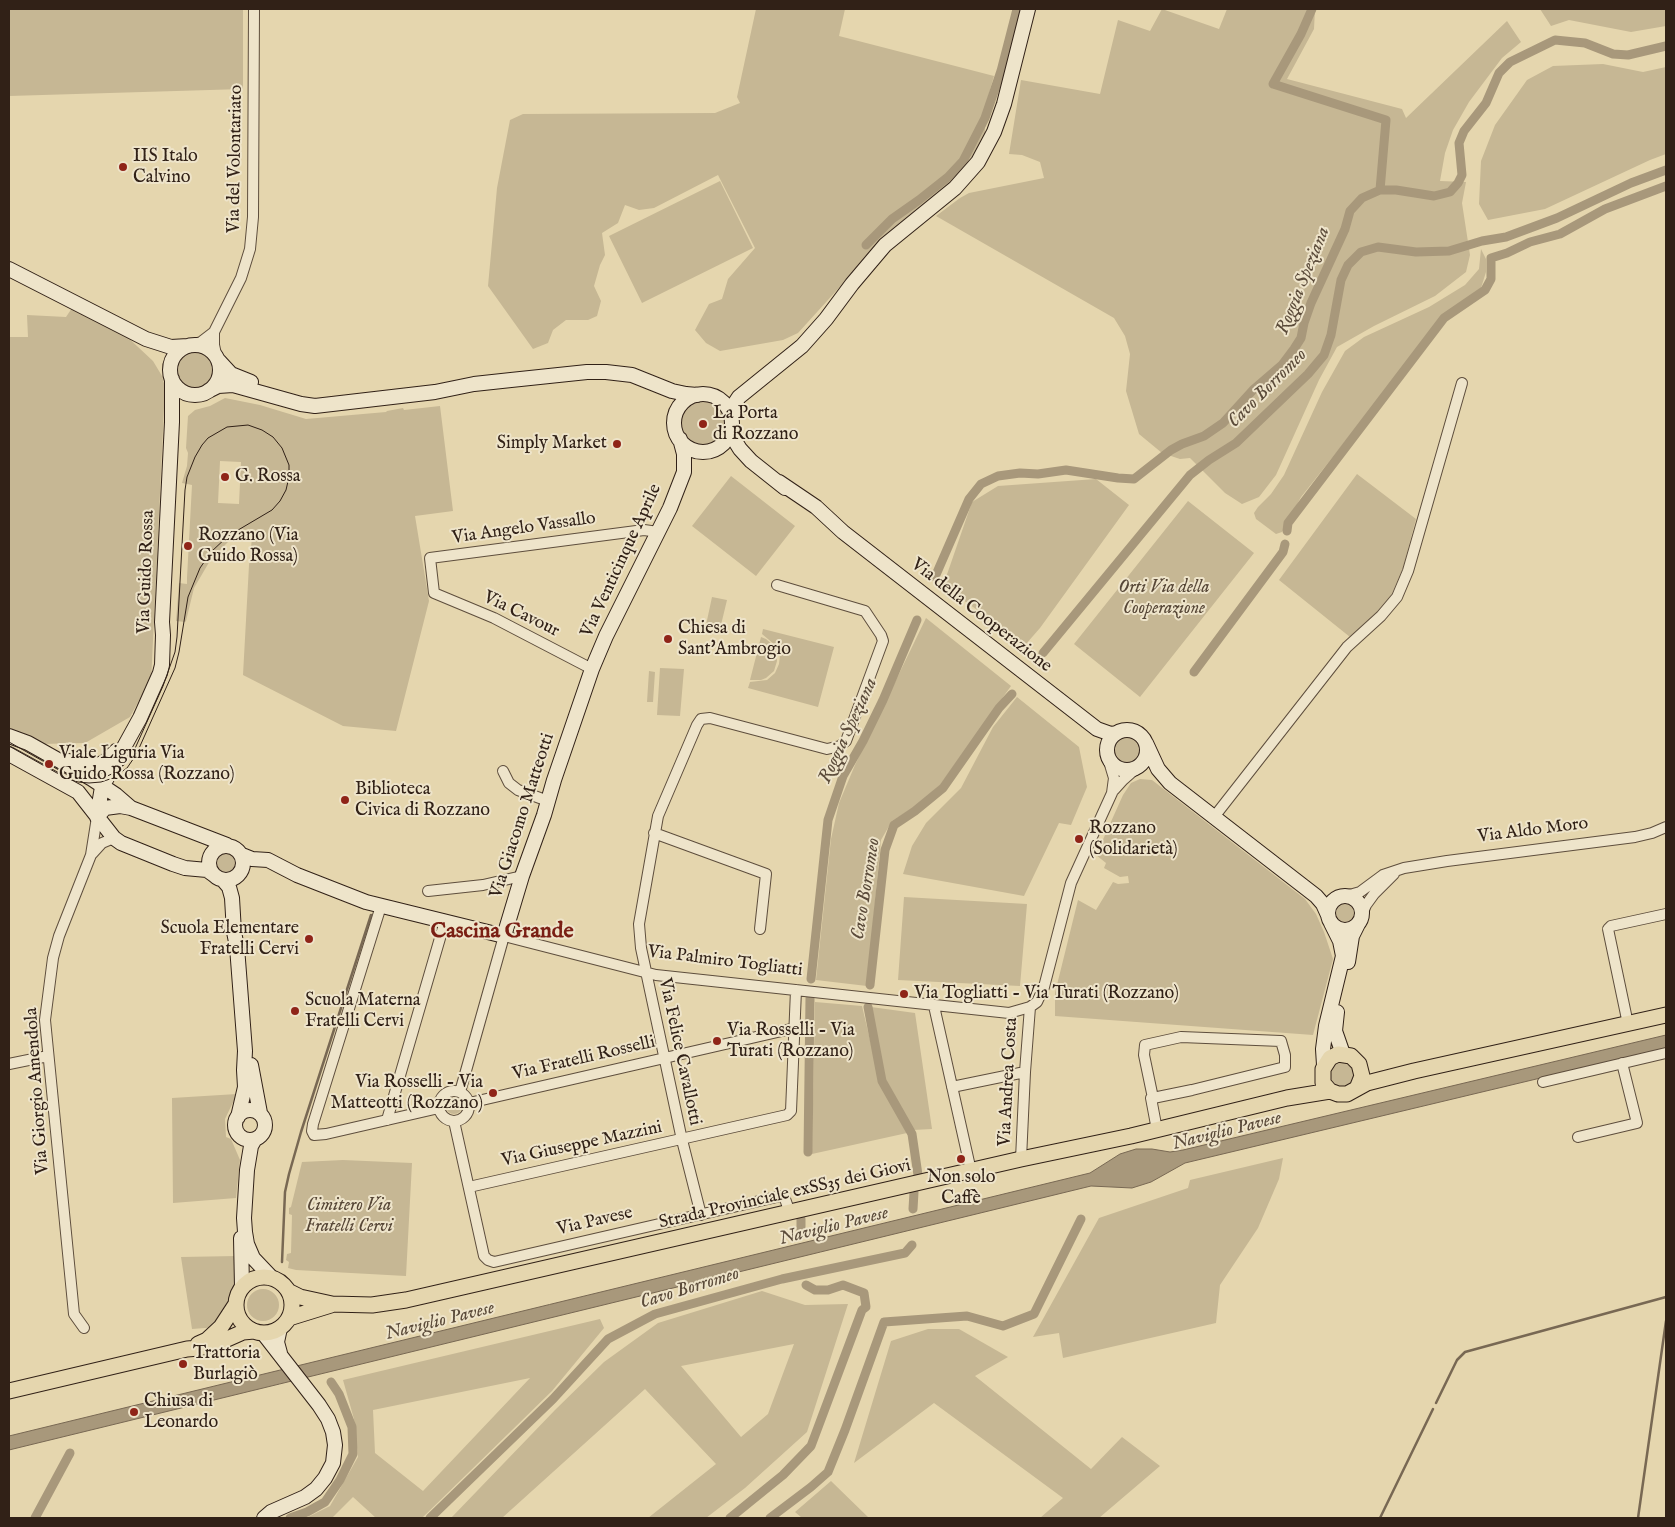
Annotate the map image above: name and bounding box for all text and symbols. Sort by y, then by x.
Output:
street label: Via del Volontariato [224,85,248,233]
place label: IIS Italo Calvino [133,146,198,188]
marker: IIS Italo Calvino [117,161,129,173]
water label: Roggia Speziana [1272,224,1336,338]
water label: Cavo Borromeo [1224,345,1312,433]
place label: La Porta di Rozzano [713,403,798,446]
marker: La Porta di Rozzano [697,418,709,430]
place label: Simply Market [497,433,607,455]
marker: Simply Market [611,438,623,450]
place label: G. Rossa [235,466,301,488]
marker: G. Rossa [219,471,231,483]
street label: Via Venticinque Aprile [577,481,667,641]
street label: Via Angelo Vassallo [451,508,597,550]
street label: Via Guido Rossa [134,510,160,634]
place label: Rozzano (Via Guido Rossa) [198,525,299,568]
marker: Rozzano (Via Guido Rossa) [182,540,194,552]
street label: Via della Cooperazione [906,554,1056,678]
park label: Orti Via della Cooperazione [1119,577,1209,620]
street label: Via Cavour [479,587,563,643]
place label: Chiesa di Sant'Ambrogio [678,618,791,660]
marker: Chiesa di Sant'Ambrogio [662,633,674,645]
water label: Roggia Speziana [815,675,883,787]
street label: Via Giacomo Matteotti [486,731,560,901]
place label: Viale Liguria Via Guido Rossa (Rozzano) [59,743,235,786]
marker: Viale Liguria Via Guido Rossa (Rozzano) [43,758,55,770]
place label: Biblioteca Civica di Rozzano [355,779,490,822]
marker: Biblioteca Civica di Rozzano [339,794,351,806]
street label: Via Aldo Moro [1476,814,1590,848]
place label: Rozzano (Solidarietà) [1089,818,1178,861]
marker: Rozzano (Solidarietà) [1073,833,1085,845]
water label: Cavo Borromeo [848,837,886,941]
place label: Scuola Elementare Fratelli Cervi [160,918,299,961]
district label: Cascina Grande [431,919,573,945]
marker: Scuola Elementare Fratelli Cervi [303,933,315,945]
street label: Via Palmiro Togliatti [646,942,804,982]
street label: Via Felice Cavallotti [653,976,705,1128]
place label: Via Togliatti - Via Turati (Rozzano) [914,983,1179,1005]
marker: Via Togliatti - Via Turati (Rozzano) [898,988,910,1000]
place label: Scuola Materna Fratelli Cervi [305,990,421,1032]
marker: Scuola Materna Fratelli Cervi [289,1005,301,1017]
street label: Via Giorgio Amendola [21,1007,55,1175]
street label: Via Andrea Costa [995,1017,1023,1147]
place label: Via Rosselli - Via Turati (Rozzano) [727,1020,855,1062]
street label: Via Fratelli Rosselli [511,1032,657,1086]
marker: Via Rosselli - Via Turati (Rozzano) [711,1035,723,1047]
place label: Via Rosselli - Via Matteotti (Rozzano) [331,1072,483,1114]
marker: Via Rosselli - Via Matteotti (Rozzano) [487,1087,499,1099]
water label: Naviglio Pavese [1170,1107,1284,1157]
street label: Via Giuseppe Mazzini [500,1117,664,1173]
marker: Non solo Caffè [955,1153,967,1165]
street label: Strada Provinciale exSS35 dei Giovi [657,1155,913,1235]
place label: Non solo Caffè [927,1167,995,1210]
park label: Cimitero Via Fratelli Cervi [305,1195,393,1238]
water label: Naviglio Pavese [777,1202,891,1252]
street label: Via Pavese [555,1203,635,1241]
water label: Cavo Borromeo [638,1263,742,1315]
water label: Naviglio Pavese [383,1297,497,1347]
place label: Trattoria Burlagiò [193,1343,260,1386]
marker: Trattoria Burlagiò [177,1358,189,1370]
place label: Chiusa di Leonardo [144,1391,218,1434]
marker: Chiusa di Leonardo [128,1406,140,1418]

